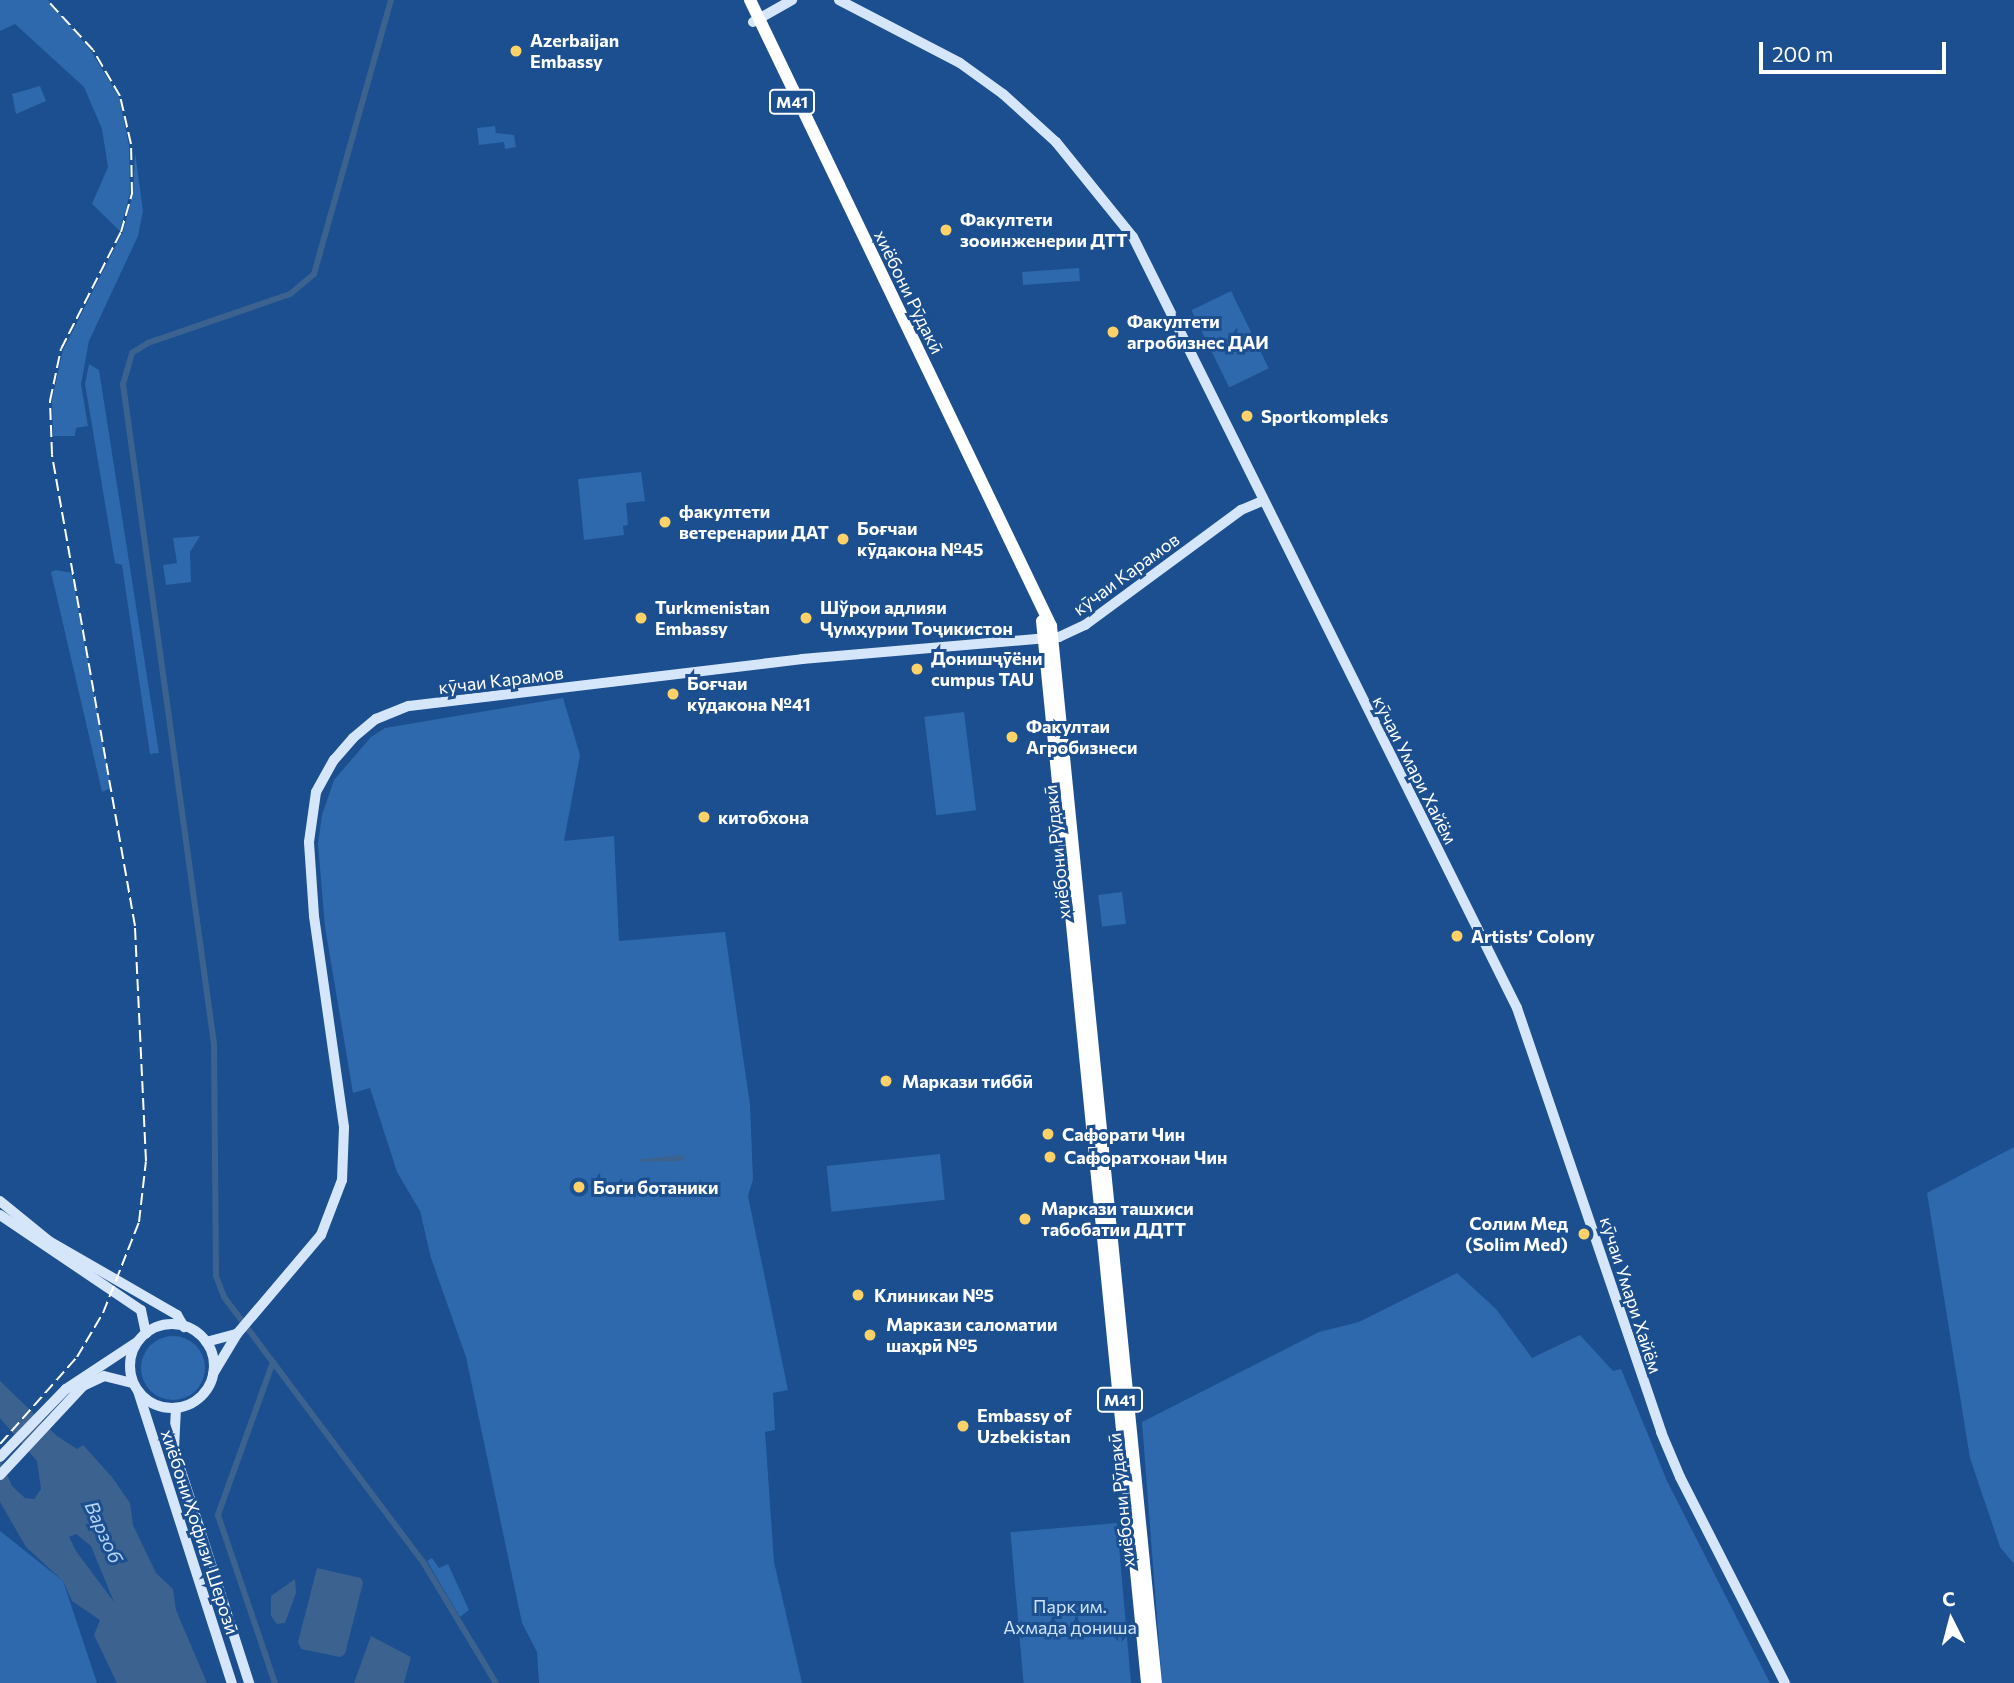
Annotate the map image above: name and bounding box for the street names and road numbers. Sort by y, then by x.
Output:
road number: M41 [768,90,816,114]
street label: хиёбони Рӯдакӣ [870,227,948,357]
street label: кӯчаи Карамов [1069,528,1183,620]
street label: кӯчаи Карамов [437,662,565,698]
street label: кӯчаи Умари Хайём [1368,692,1462,848]
street label: хиёбони Рӯдакӣ [1039,784,1075,920]
street label: кӯчаи Умари Хайём [1596,1214,1666,1376]
road number: M41 [1096,1388,1144,1412]
street label: хиёбони Ҳофизи Шерозӣ [157,1427,243,1637]
street label: хиёбони Рӯдакӣ [1103,1432,1139,1568]

